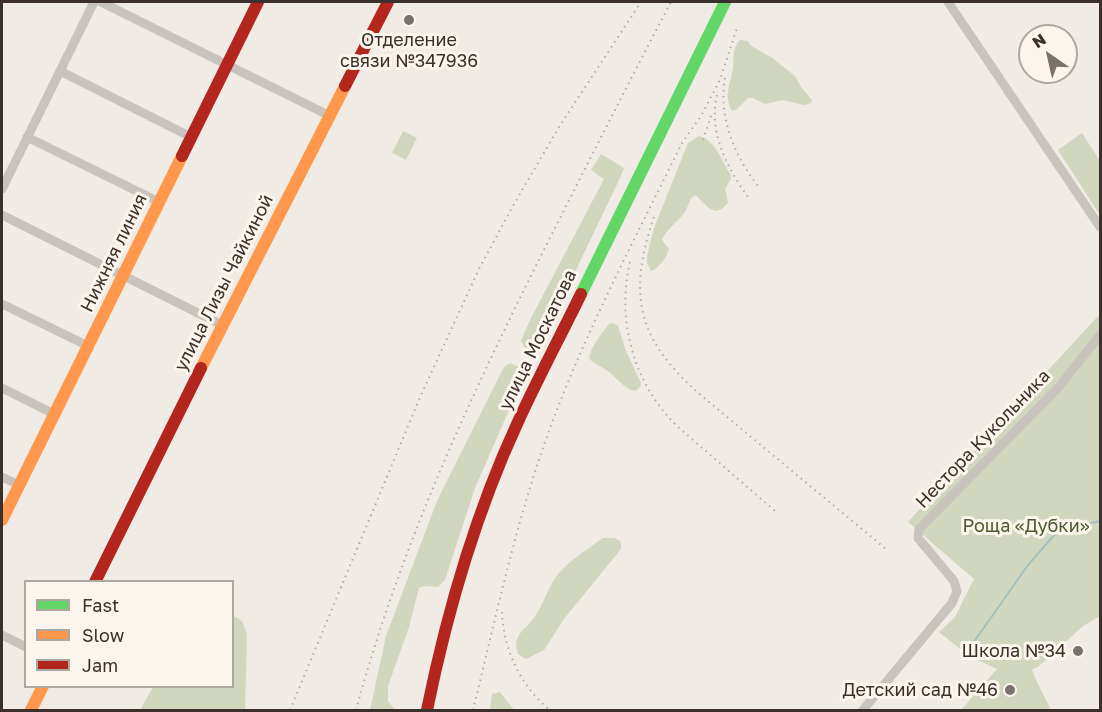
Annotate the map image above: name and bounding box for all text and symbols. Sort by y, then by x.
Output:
marker: Отделение связи №347936 [402,13,416,27]
north arrow [1018,24,1078,84]
place label: Отделение связи №347936 [340,29,478,72]
text: N [1028,29,1050,52]
street label: Нижняя линия [76,190,152,316]
street label: улица Лизы Чайкиной [170,191,278,375]
street label: улица Москатова [495,266,581,414]
street label: Нестора Кукольника [911,365,1055,513]
park label: Роща «Дубки» [962,515,1090,537]
legend [24,580,234,688]
text: Fast [82,594,119,616]
text: Slow [82,624,124,646]
place label: Школа №34 [962,640,1066,662]
marker: Школа №34 [1071,644,1085,658]
text: Jam [82,654,118,676]
place label: Детский сад №46 [843,679,998,701]
marker: Детский сад №46 [1003,683,1017,697]

